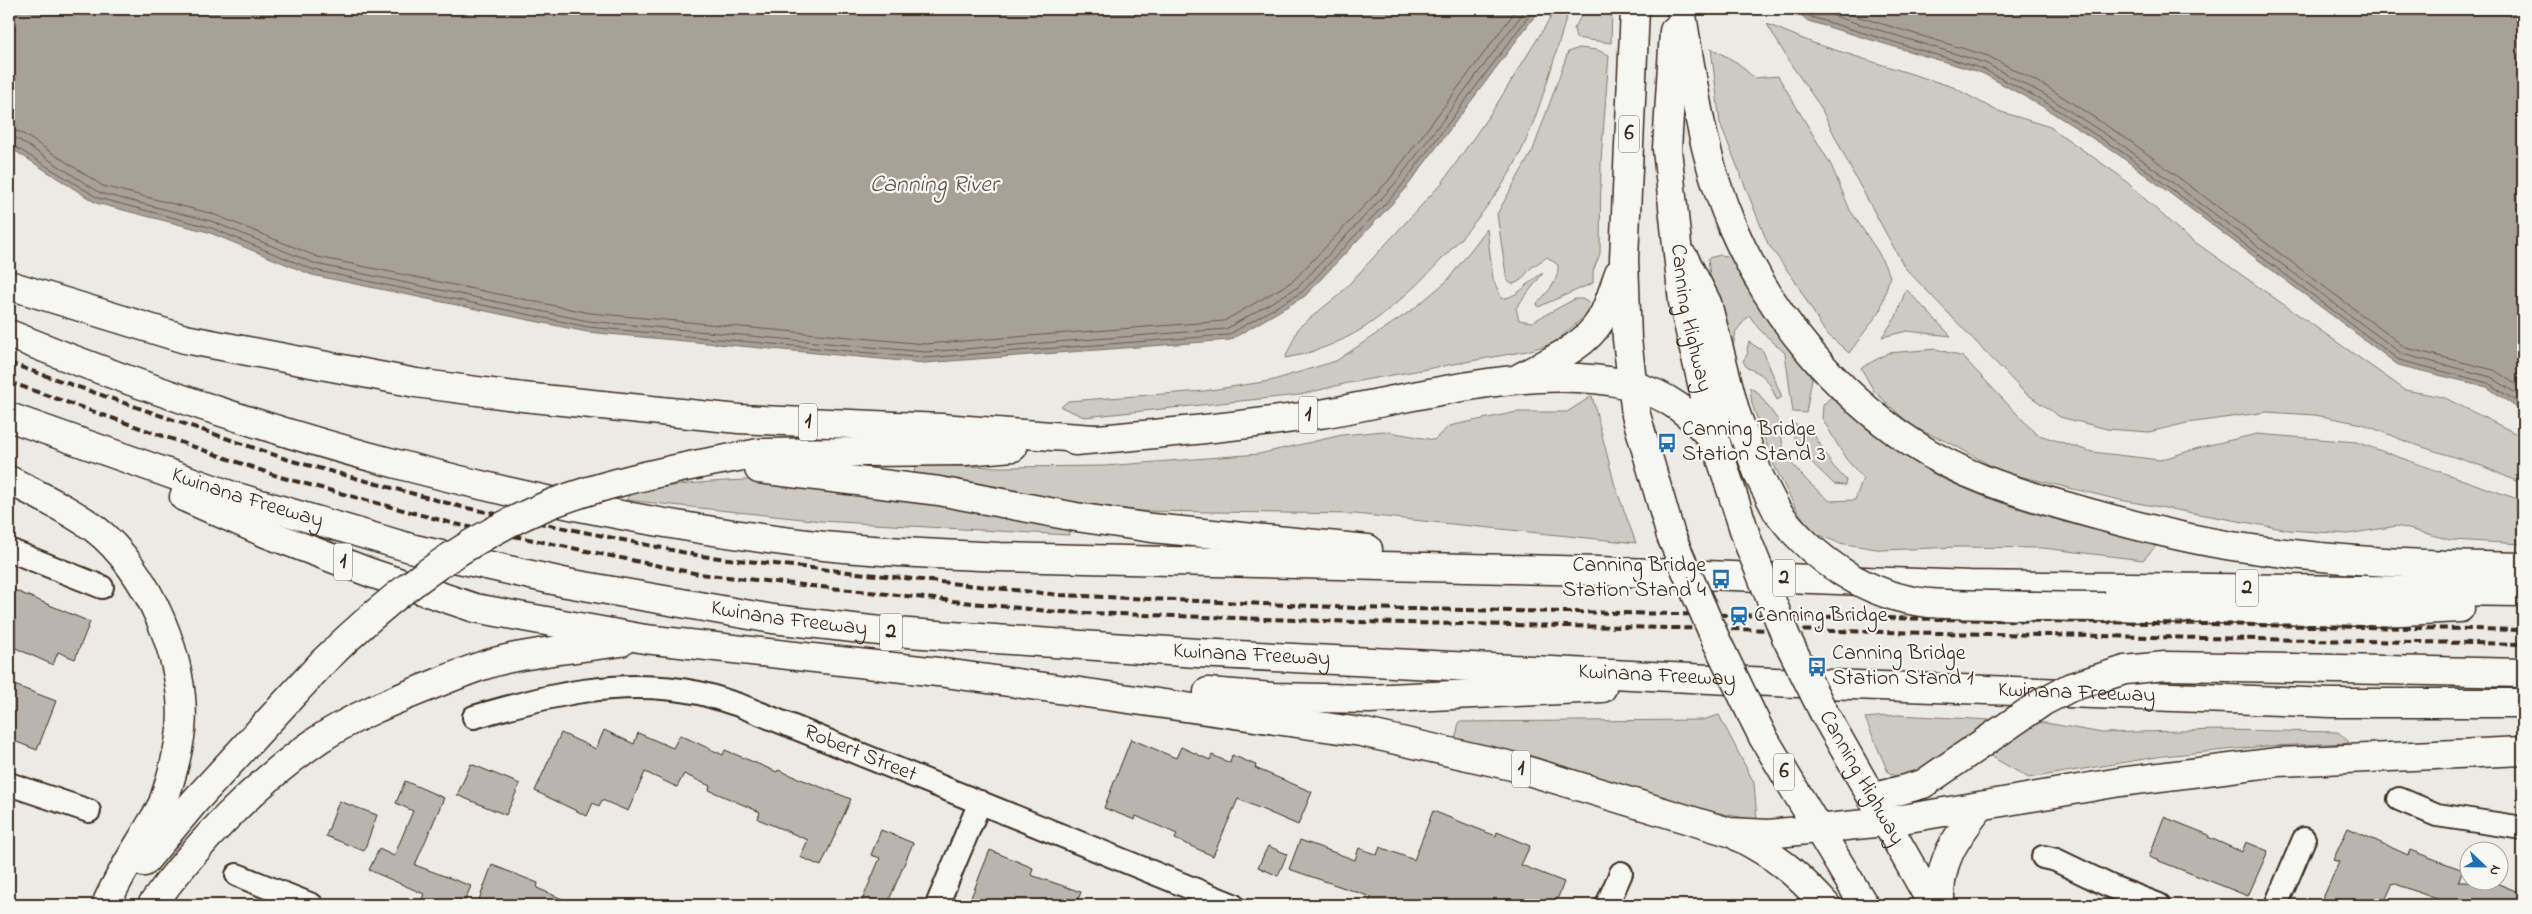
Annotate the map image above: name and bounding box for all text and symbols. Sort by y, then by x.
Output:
road number: 6 [1619,116,1639,152]
water label: Canning River [870,168,1001,203]
street label: Canning Highway [1661,242,1720,396]
road number: 1 [1299,396,1317,434]
road number: 1 [799,404,817,441]
place label: Canning Bridge Station Stand 3 [1682,414,1826,471]
bus stop icon: Canning Bridge Station Stand 3 [1656,432,1678,454]
street label: Kwinana Freeway [167,460,327,538]
road number: 1 [334,544,352,580]
place label: Canning Bridge Station Stand 4 [1562,550,1706,607]
road number: 2 [1773,560,1795,596]
bus stop icon: Canning Bridge Station Stand 4 [1710,568,1732,590]
road number: 2 [2236,570,2258,606]
street label: Kwinana Freeway [708,592,869,646]
place label: Canning Bridge [1754,600,1888,633]
station icon: Canning Bridge [1728,605,1750,627]
road number: 2 [880,614,902,650]
street label: Kwinana Freeway [1172,635,1331,677]
place label: Canning Bridge Station Stand 1 [1832,638,1974,695]
street label: Kwinana Freeway [1577,656,1737,697]
bus stop icon: Canning Bridge Station Stand 1 [1806,656,1828,678]
street label: Kwinana Freeway [1997,674,2156,713]
street label: Canning Highway [1810,705,1912,852]
street label: Robert Street [798,717,922,791]
road number: 1 [1512,751,1530,788]
road number: 6 [1774,754,1794,790]
north arrow [2460,842,2510,892]
text: N [2483,862,2506,879]

